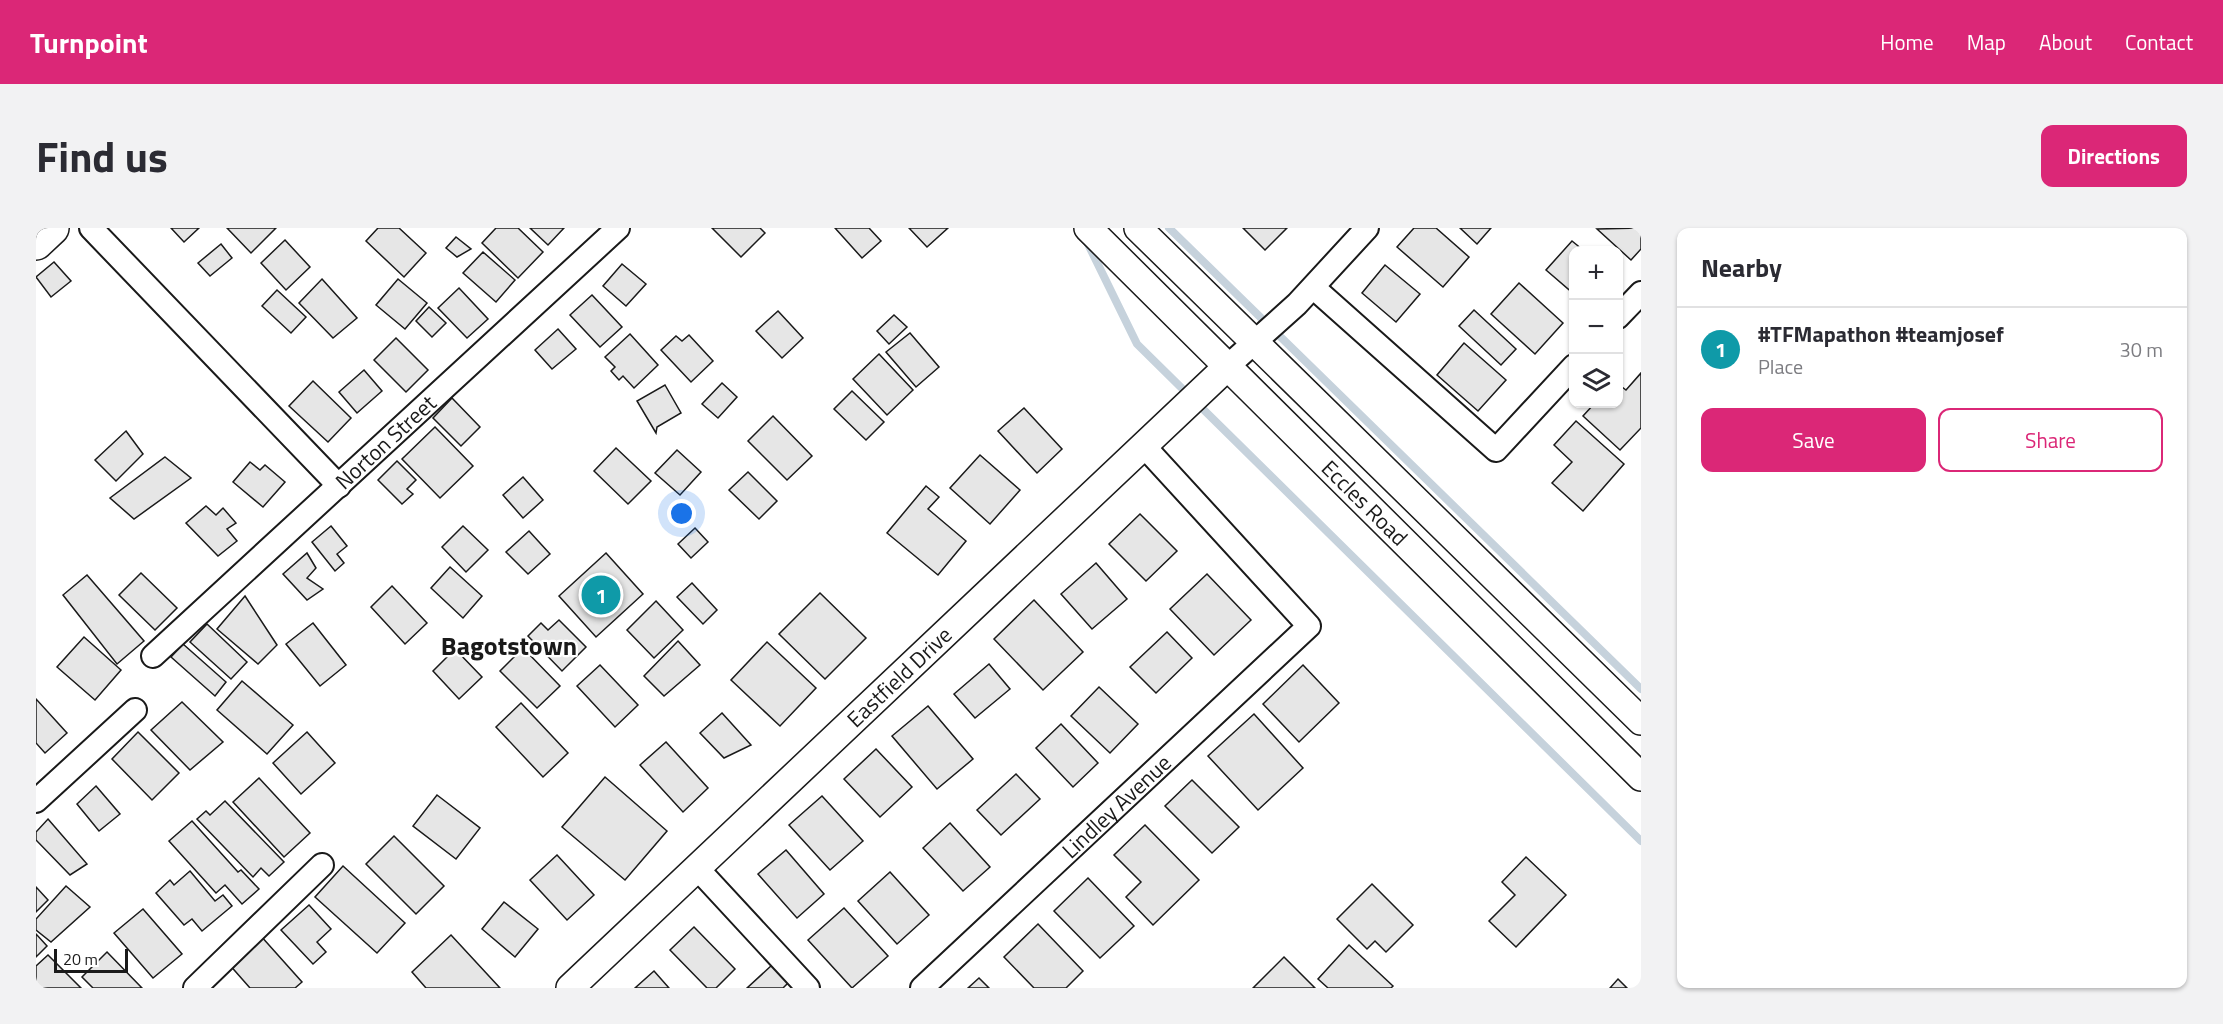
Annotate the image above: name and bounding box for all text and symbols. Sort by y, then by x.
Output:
text: Turnpoint [30,21,148,64]
text: Home [1880,26,1934,58]
text: Map [1967,26,2006,58]
text: About [2039,26,2092,58]
text: Contact [2125,26,2193,58]
text: Find us [36,124,168,188]
button: Directions [2041,125,2187,187]
map controls [1569,246,1623,408]
button: + [1569,246,1623,300]
text: Nearby [1701,248,1782,287]
button: − [1569,300,1623,354]
text: #TFMapathon #teamjosef [1758,317,2004,351]
text: 1 [1715,334,1726,365]
text: 30 m [2119,334,2163,365]
text: Place [1758,351,1803,382]
button: layers [1569,354,1623,408]
street label: Norton Street [327,386,444,497]
button: Save [1701,408,1926,472]
button: Share [1938,408,2163,472]
street label: Eccles Road [1314,452,1416,554]
your location [667,499,696,528]
pin: 1 [582,572,620,617]
street label: Eastfield Drive [839,618,960,735]
district label: Bagotstown [441,626,577,665]
street label: Lindley Avenue [1054,746,1179,866]
scale bar [54,946,128,974]
text: 20 m [63,947,98,971]

